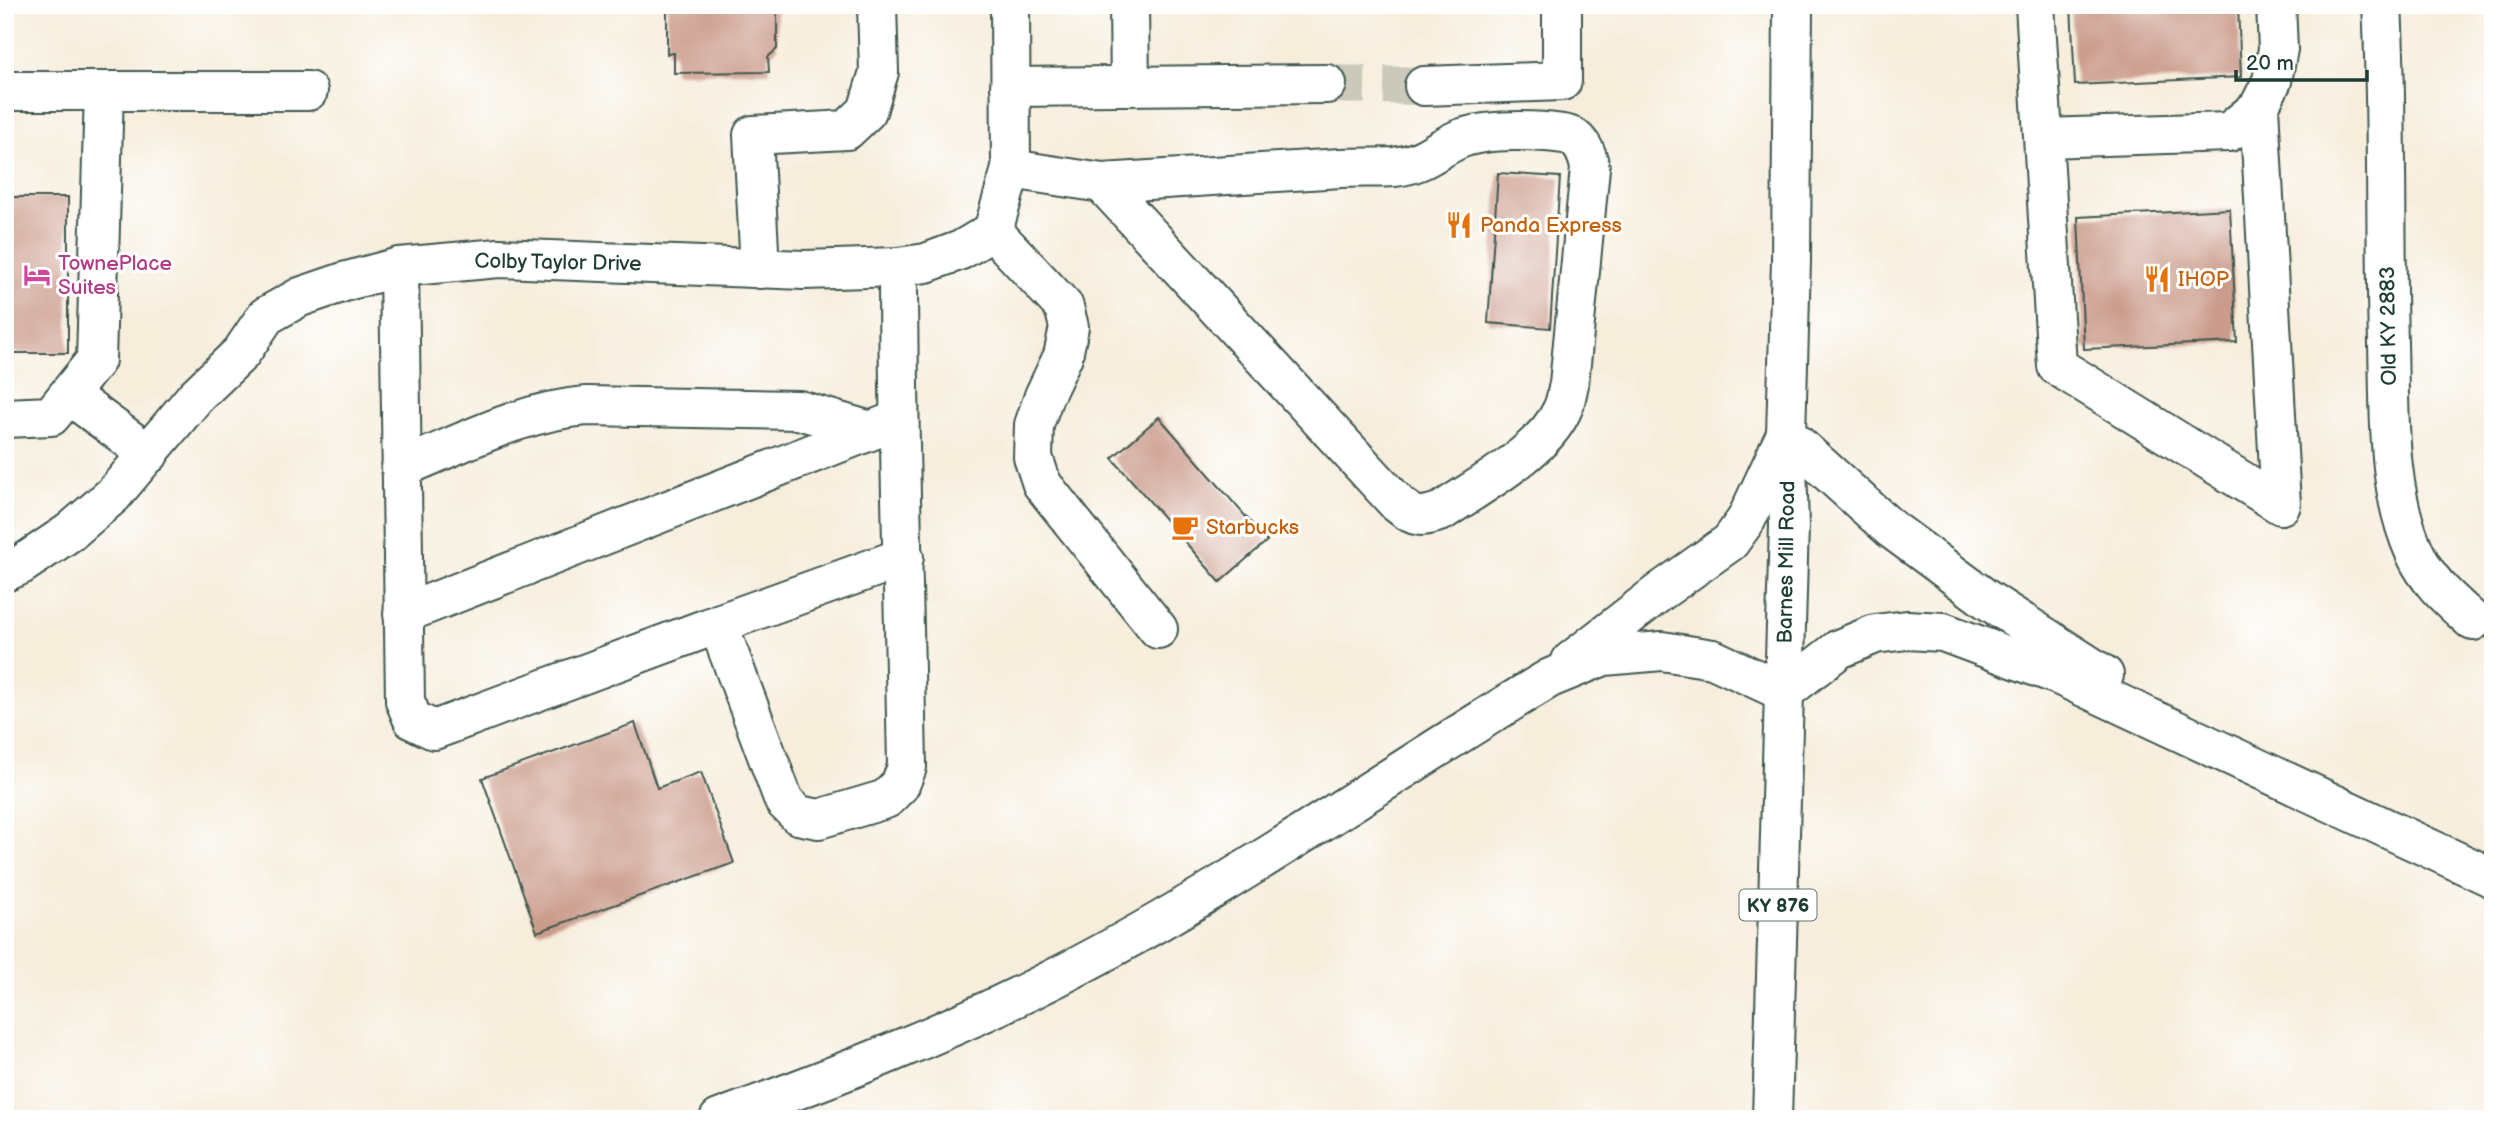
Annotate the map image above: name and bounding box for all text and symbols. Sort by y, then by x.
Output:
scale bar [2236,38,2367,82]
text: 20 m [2246,51,2294,76]
restaurant icon: Panda Express [1444,210,1474,240]
place label: Panda Express [1480,213,1622,238]
street label: Colby Taylor Drive [474,249,642,276]
place label: TownePlace Suites [58,251,172,300]
hotel icon: TownePlace Suites [22,260,52,290]
restaurant icon: IHOP [2142,264,2172,294]
street label: Old KY 2883 [2375,266,2402,386]
place label: IHOP [2178,267,2229,292]
street label: Barnes Mill Road [1773,480,1800,644]
cafe icon: Starbucks [1170,512,1200,542]
place label: Starbucks [1206,515,1299,540]
road number: KY 876 [1740,890,1816,920]

